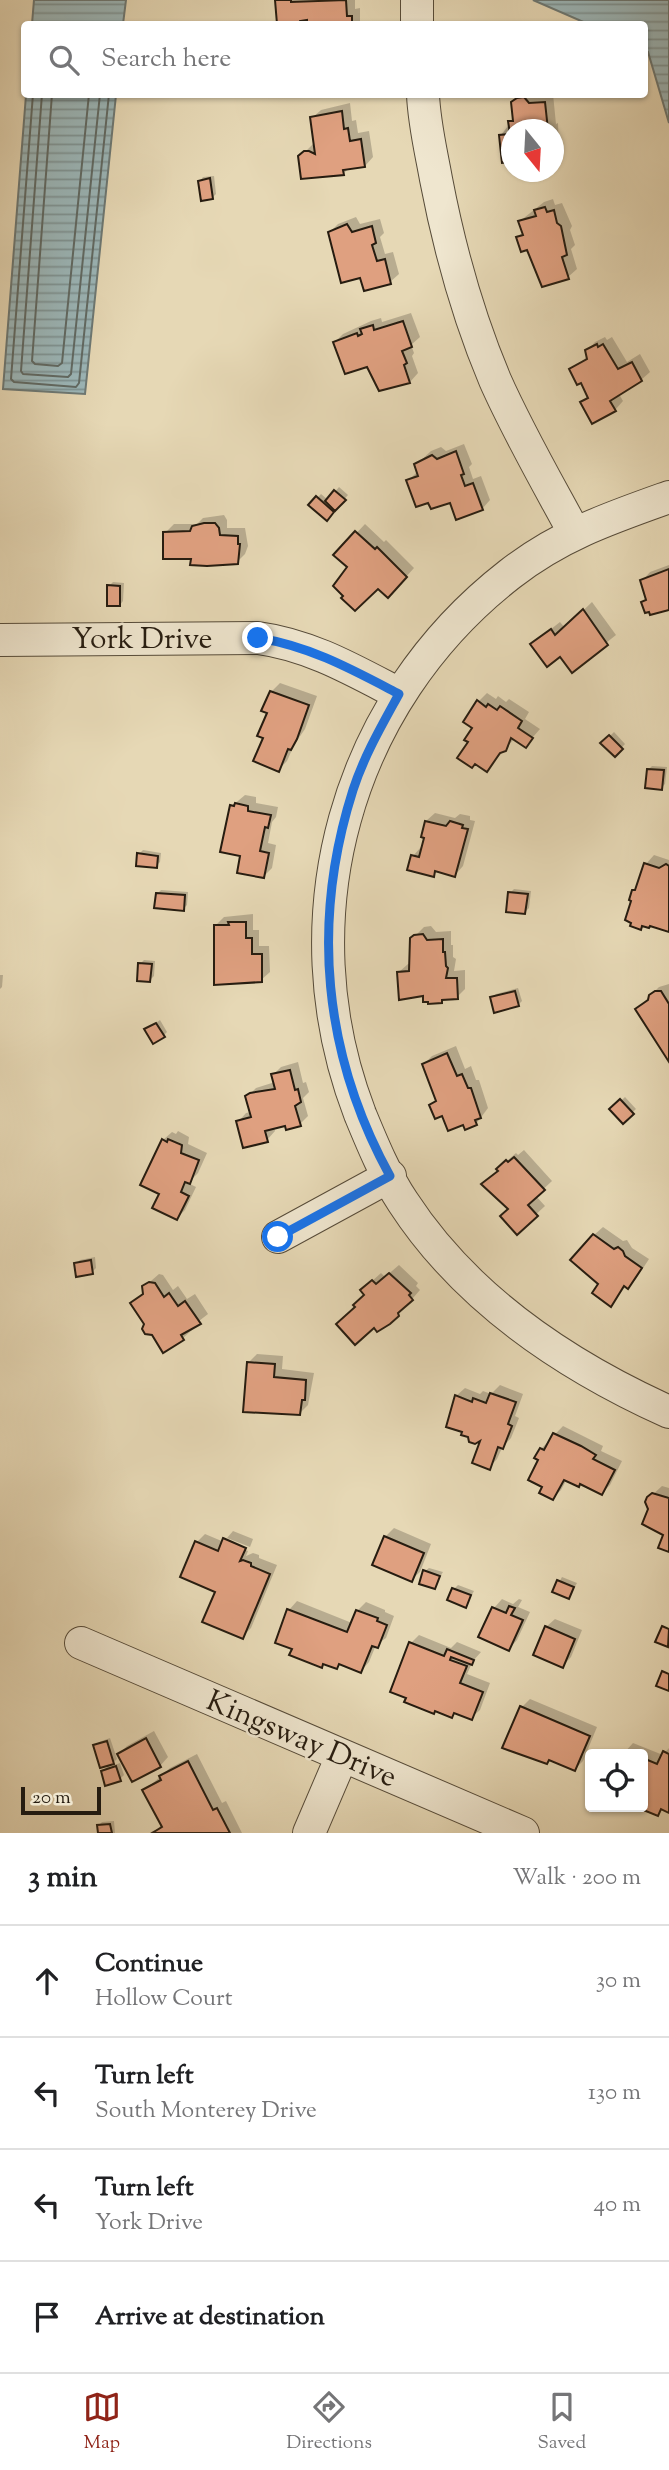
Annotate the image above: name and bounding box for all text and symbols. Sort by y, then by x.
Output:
search box [21,21,648,98]
icon: search [45,41,83,79]
text: Search here [101,41,231,78]
north arrow [501,119,564,182]
street label: York Drive [72,619,212,662]
route end [242,622,273,653]
route start [262,1221,293,1252]
street label: Kingsway Drive [199,1681,403,1800]
map controls [585,1749,648,1812]
button: locate [585,1749,648,1812]
scale bar [21,1784,102,1816]
text: 20 m [32,1785,71,1812]
text: 3 min [28,1857,98,1900]
text: Walk · 200 m [512,1862,641,1895]
text: Continue [95,1946,203,1983]
icon: ahead [28,1962,66,2000]
text: 30 m [596,1965,641,1998]
text: Hollow Court [95,1983,233,2016]
text: Turn left [95,2058,194,2095]
icon: left [28,2074,66,2112]
text: 130 m [588,2077,641,2110]
text: South Monterey Drive [95,2095,317,2128]
text: Turn left [95,2170,194,2207]
icon: left [28,2186,66,2224]
text: 40 m [594,2189,641,2222]
text: York Drive [95,2207,203,2240]
icon: arrive [28,2298,66,2336]
text: Arrive at destination [95,2299,325,2336]
tab: Map [83,2388,121,2457]
tab: Directions [286,2388,372,2457]
tab: Saved [537,2388,586,2457]

